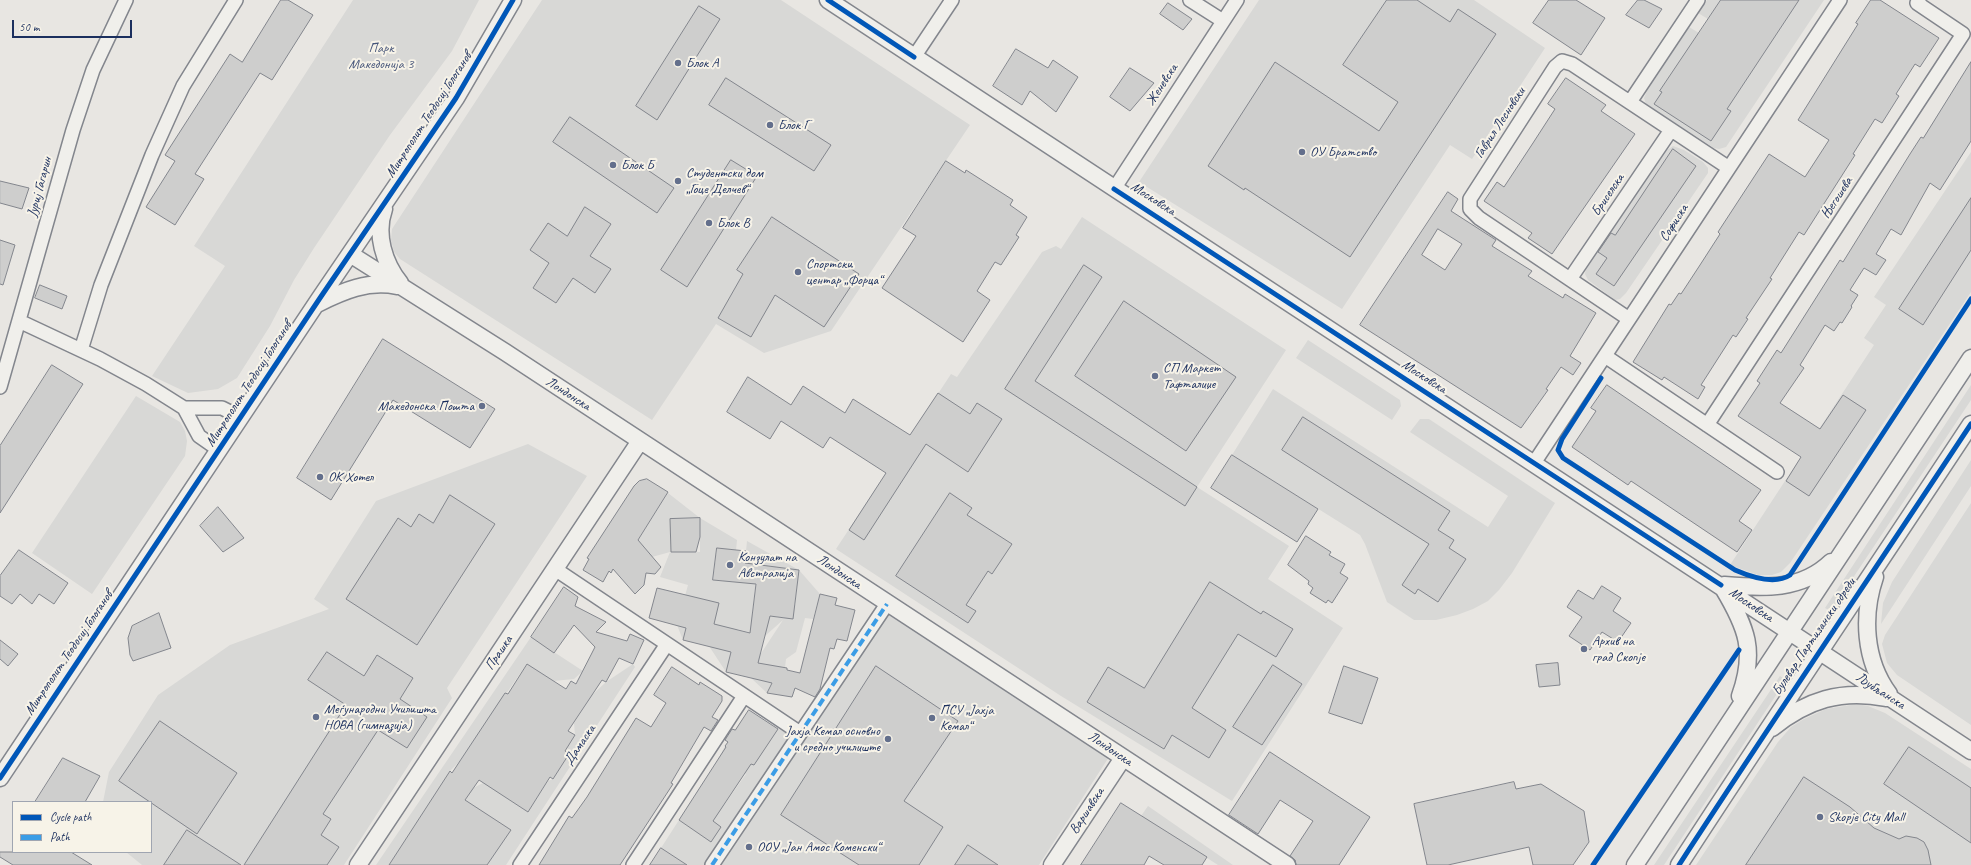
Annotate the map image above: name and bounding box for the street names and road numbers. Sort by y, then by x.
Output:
street label: Митрополит Теодосиј Гологанов [382,49,476,181]
street label: Женевска [1142,61,1182,109]
street label: Гаврил Лесновски [1471,84,1529,162]
street label: Јуриј Гагарин [24,155,56,219]
street label: Бриселска [1588,171,1628,219]
street label: Његошева [1817,174,1857,222]
street label: Московска [1127,178,1179,220]
street label: Софиска [1656,201,1692,245]
street label: Митрополит Теодосиј Гологанов [202,318,296,450]
street label: Московска [1398,356,1450,398]
street label: Лондонска [542,373,594,415]
street label: Лондонска [813,551,865,593]
street label: Булевар Партизански одреди [1769,575,1859,699]
street label: Московска [1726,584,1776,626]
street label: Митрополит Теодосиј Гологанов [21,588,117,718]
street label: Прашка [481,633,517,673]
street label: Љубљанска [1852,669,1908,713]
street label: Дамаска [560,722,600,768]
street label: Лондонска [1084,728,1136,770]
street label: Варшавска [1066,785,1108,837]

